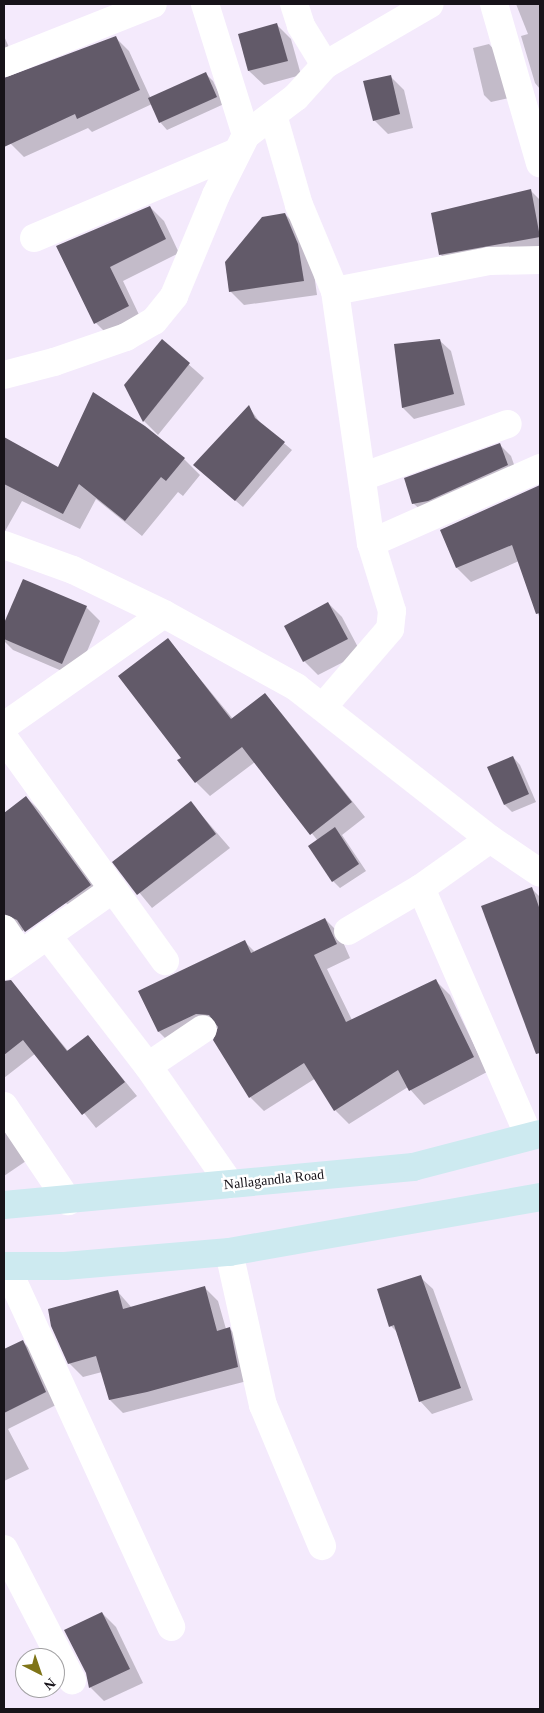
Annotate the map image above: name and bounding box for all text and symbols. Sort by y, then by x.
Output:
street label: Nallagandla Road [223,1166,325,1194]
north arrow [15,1648,65,1698]
text: N [41,1675,58,1693]

